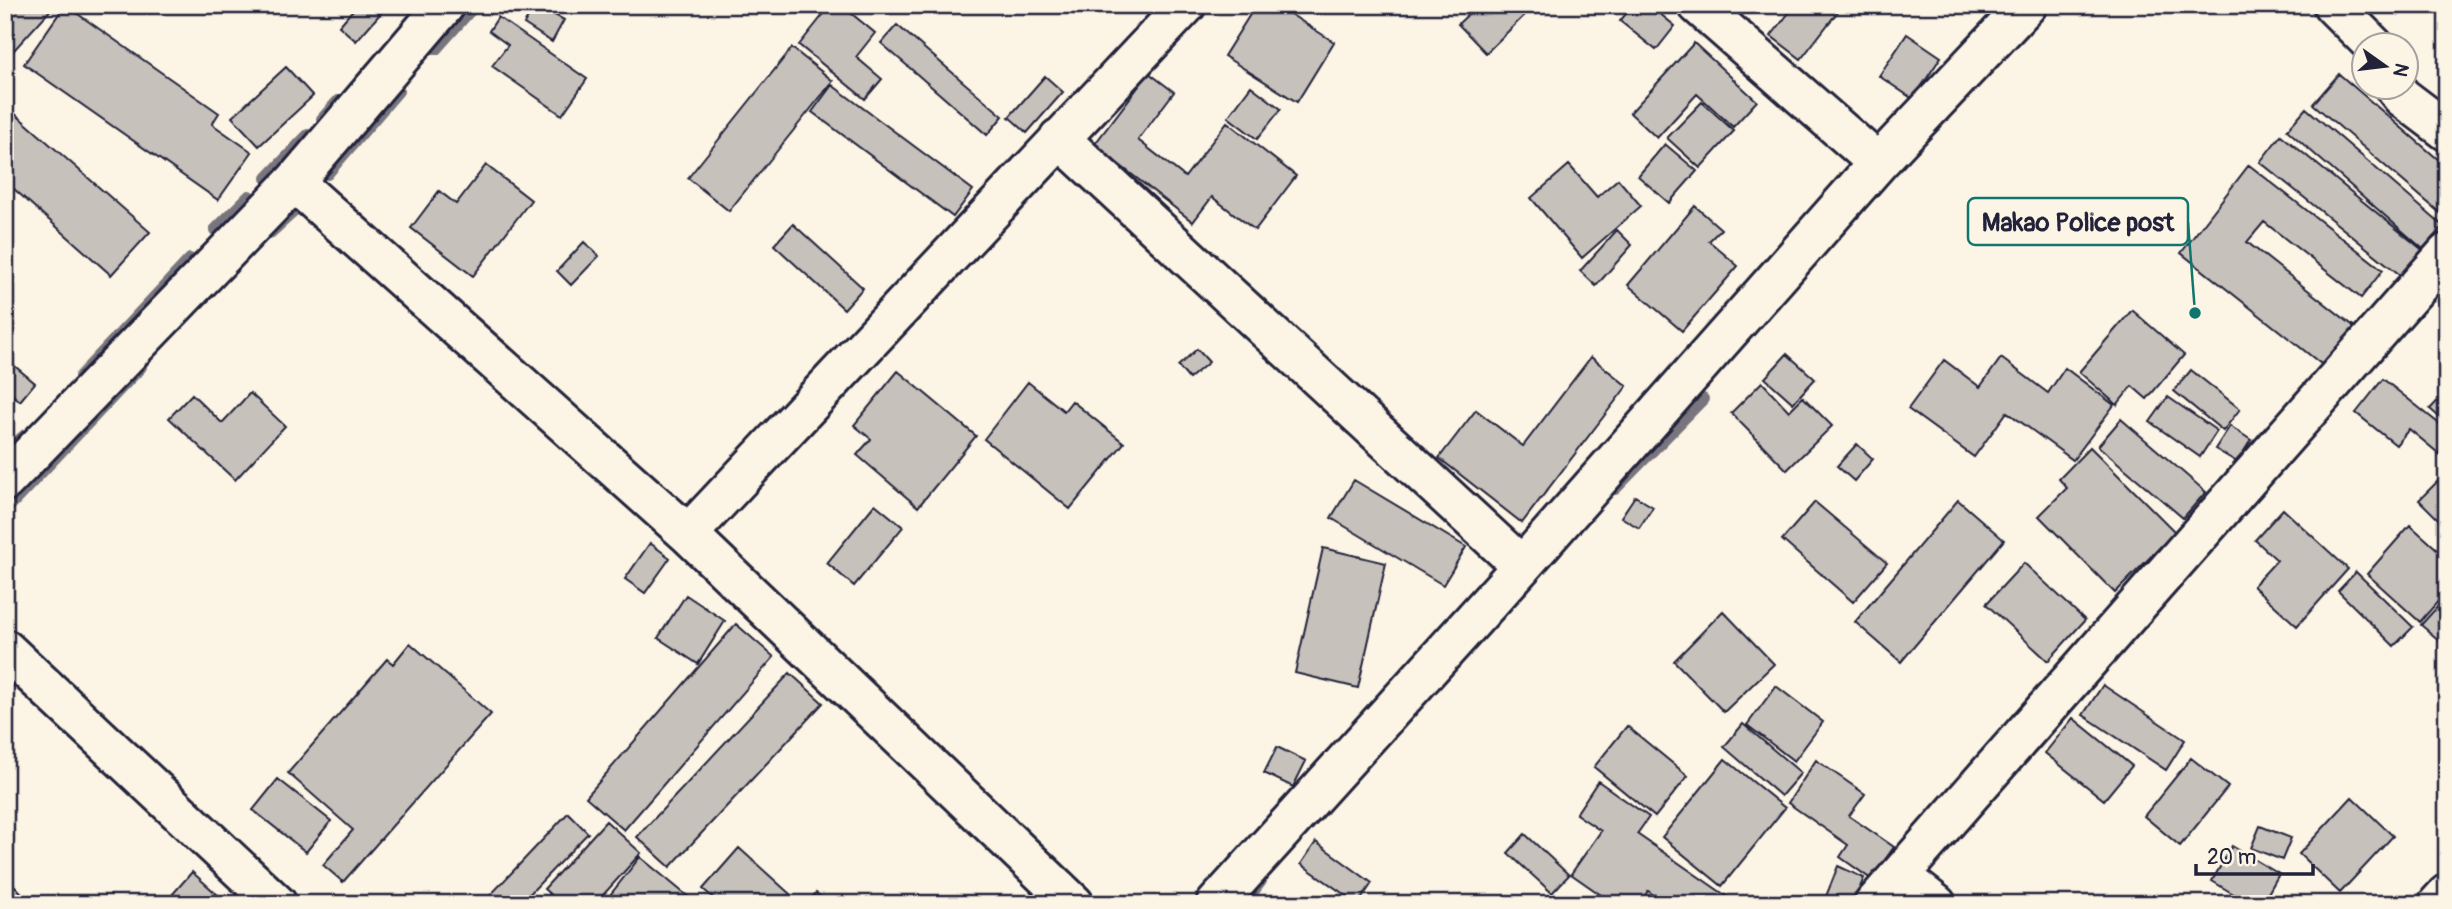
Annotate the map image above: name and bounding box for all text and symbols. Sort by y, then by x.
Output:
north arrow [2350,32,2420,102]
text: N [2387,61,2414,79]
callout: Makao Police post [1968,198,2188,245]
text: Makao Police post [1982,207,2175,239]
scale bar [2196,832,2314,876]
text: 20 m [2207,844,2256,871]

